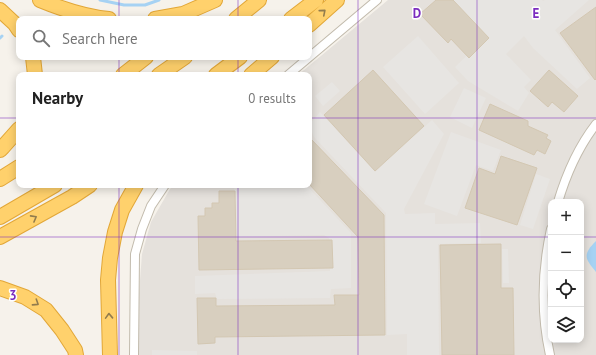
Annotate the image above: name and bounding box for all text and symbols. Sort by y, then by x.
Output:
text: D [413,5,421,22]
text: E [533,5,540,22]
one-way arrow [318,10,326,17]
search box [16,16,312,60]
icon: search [30,27,52,49]
text: Search here [62,29,138,48]
text: Nearby [32,87,83,109]
text: 0 results [248,90,296,107]
map controls [548,199,584,343]
button: + [548,199,584,235]
one-way arrow [30,215,37,223]
button: − [548,235,584,271]
button: locate [548,271,584,307]
text: 3 [9,287,17,304]
one-way arrow [32,298,39,306]
button: layers [548,307,584,343]
one-way arrow [105,313,113,319]

